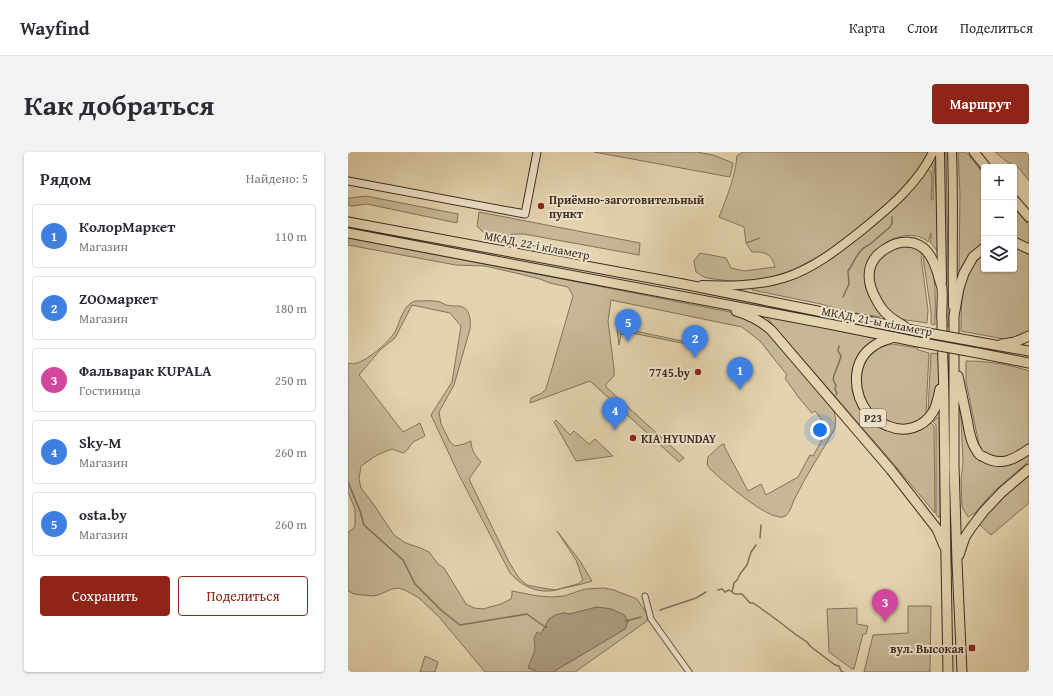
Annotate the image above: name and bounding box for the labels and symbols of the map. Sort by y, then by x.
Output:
place label: Приёмно-заготовительный пункт [549,191,705,222]
marker: Приёмно-заготовительный пункт [536,201,546,211]
street label: МКАД, 22-і кіламетр [483,226,592,264]
street label: МКАД, 21-ы кіламетр [820,302,934,340]
pin: 5 [615,309,641,342]
pin: 2 [682,325,708,358]
pin: 1 [727,357,753,390]
place label: 7745.by [649,364,691,381]
marker: 7745.by [693,367,703,377]
pin: 4 [602,397,628,430]
road number: Р23 [860,409,886,427]
your location [810,420,830,440]
place label: KIA HYUNDAY [641,430,717,447]
marker: KIA HYUNDAY [628,433,638,443]
pin: 3 [872,589,898,622]
place label: вул. Высокая [890,640,965,657]
marker: вул. Высокая [967,643,977,653]

